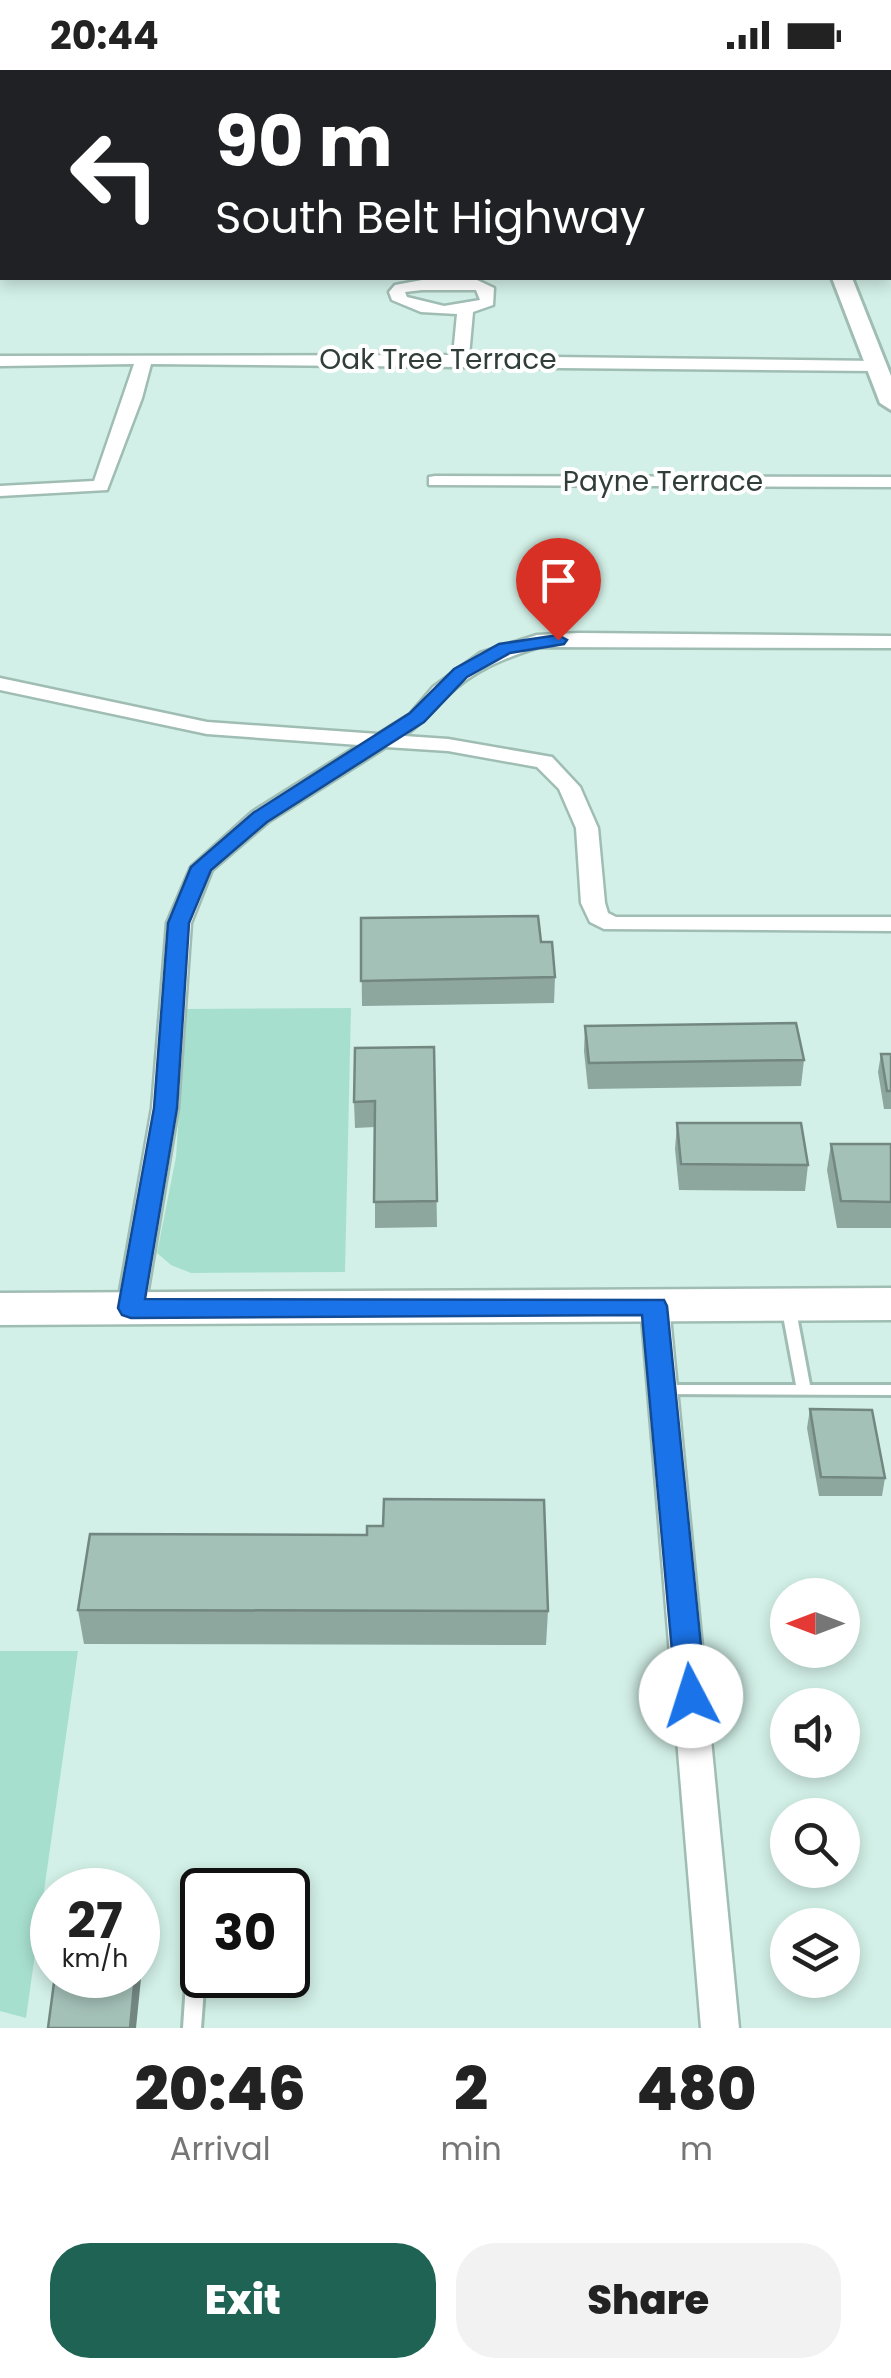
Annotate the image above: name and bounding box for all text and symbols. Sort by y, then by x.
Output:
text: 20:44 [50,9,159,62]
text: 90 m [215,92,393,191]
icon: left [50,110,180,240]
text: South Belt Highway [215,186,645,249]
street label: Oak Tree Terrace [319,340,557,379]
street label: Payne Terrace [563,462,763,501]
pin [516,538,601,641]
icon: arrive [531,553,586,608]
north arrow [770,1578,860,1668]
map controls [770,1578,860,1998]
position arrow [639,1644,743,1748]
button: sound [770,1688,860,1778]
button: search [770,1798,860,1888]
speed limit sign: 30 [180,1868,310,1998]
text: 27 [67,1885,123,1956]
button: layers [770,1908,860,1998]
text: km/h [62,1941,128,1976]
text: 20:46 [135,2047,306,2131]
text: 2 [454,2047,488,2131]
text: 480 [636,2047,756,2131]
text: Arrival [170,2126,271,2171]
text: min [440,2126,502,2171]
text: m [680,2126,713,2171]
button: Exit [50,2243,436,2358]
button: Share [456,2243,841,2358]

